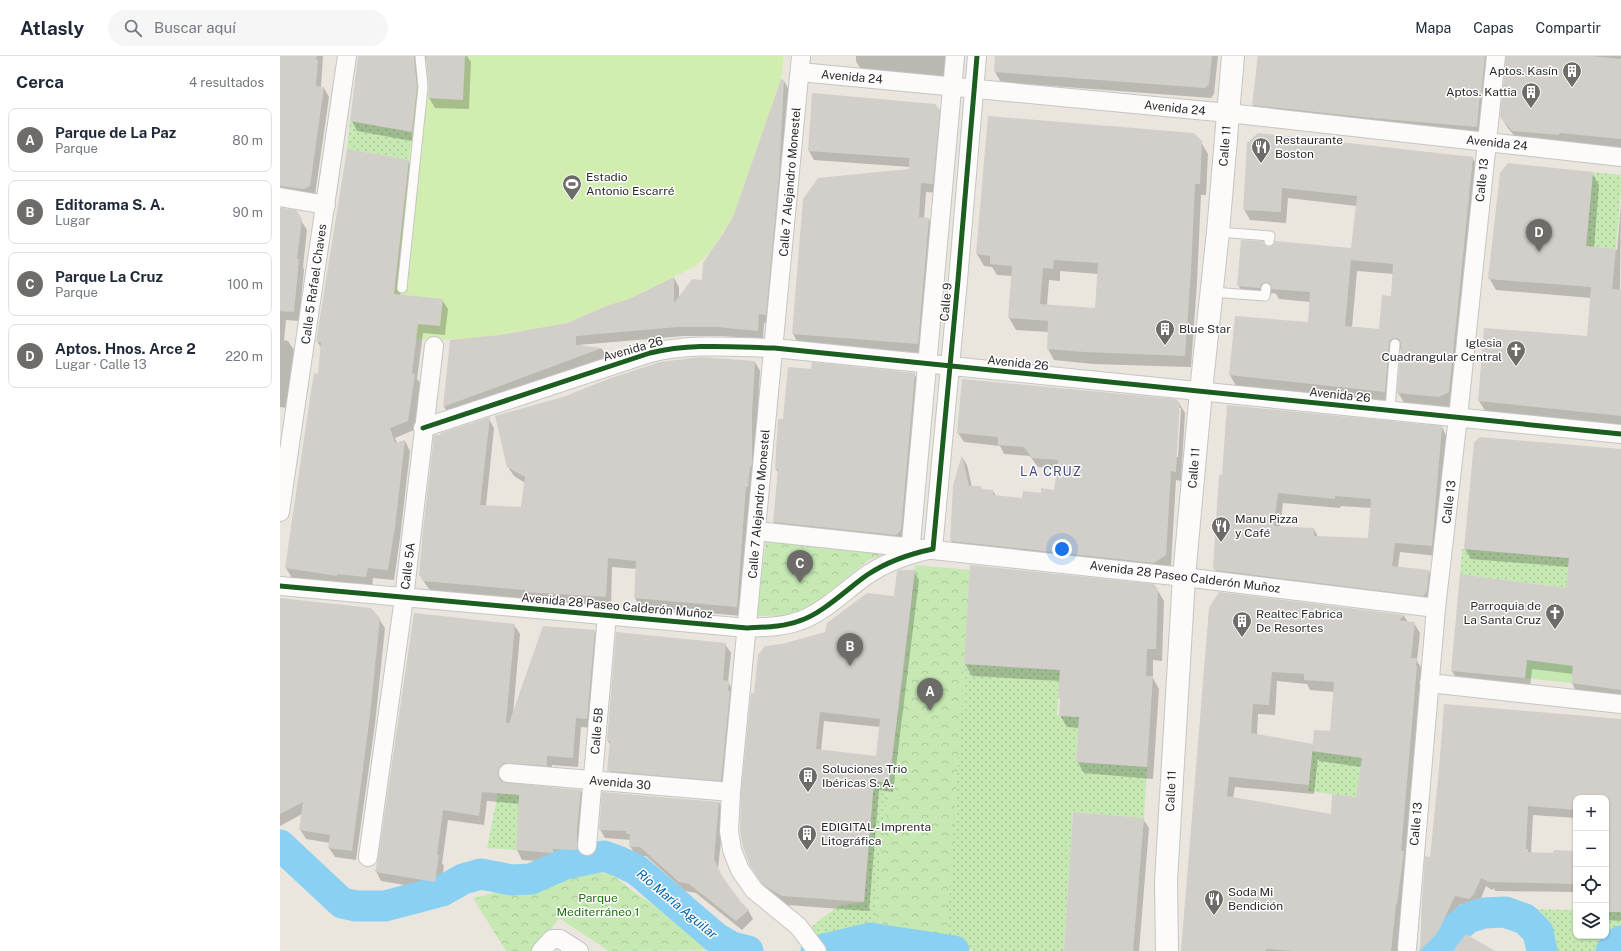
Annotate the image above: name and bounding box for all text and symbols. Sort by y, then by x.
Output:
search box [108,10,388,46]
text: Atlasly [20,17,84,39]
icon: search [122,17,144,39]
text: Buscar aquí [154,19,236,36]
text: Mapa [1415,20,1451,36]
text: Capas [1473,20,1514,36]
text: Compartir [1536,20,1601,36]
building icon: Aptos. Kasín [1561,60,1583,88]
place label: Aptos. Kasín [1489,64,1558,78]
street label: Avenida 24 [821,67,884,87]
text: Cerca [16,72,64,92]
text: 4 resultados [189,75,264,90]
building icon: Aptos. Kattia [1520,81,1542,109]
place label: Aptos. Kattia [1446,85,1517,99]
street label: Avenida 24 [1144,98,1207,118]
street label: Calle 7 Alejandro Monestel [776,106,804,257]
text: Parque de La Paz [55,124,176,141]
street label: Calle 11 [1216,125,1234,167]
text: A [25,133,35,148]
text: 80 m [232,133,263,148]
place label: Restaurante Boston [1275,133,1343,161]
street label: Avenida 24 [1466,133,1529,153]
restaurant icon: Restaurante Boston [1250,136,1272,164]
text: Parque [55,141,98,156]
street label: Calle 13 [1473,158,1491,202]
place label: Estadio Antonio Escarré [586,170,675,198]
sports icon: Estadio Antonio Escarré [561,173,583,201]
text: Editorama S. A. [55,196,165,213]
text: B [26,205,34,220]
text: 90 m [233,205,263,220]
text: Lugar [55,213,90,228]
pin: D [1526,219,1552,252]
street label: Calle 5 Rafael Chaves [299,223,329,345]
text: Parque La Cruz [55,268,163,285]
text: C [25,277,35,292]
text: 100 m [227,277,263,292]
street label: Calle 9 [937,282,955,322]
text: Parque [55,285,98,300]
building icon: Blue Star [1154,318,1176,346]
place label: Blue Star [1179,322,1231,336]
street label: Avenida 26 [601,334,665,364]
place label: Iglesia Cuadrangular Central [1382,336,1502,364]
church icon: Iglesia Cuadrangular Central [1505,339,1527,367]
text: Aptos. Hnos. Arce 2 [55,340,196,357]
text: D [25,349,35,364]
text: 220 m [225,349,263,364]
street label: Avenida 26 [987,353,1049,373]
text: Lugar · Calle 13 [55,357,147,372]
street label: Avenida 26 [1309,385,1371,405]
street label: Calle 7 Alejandro Monestel [745,428,773,579]
street label: Calle 11 [1185,447,1203,489]
district label: LA CRUZ [1020,464,1082,479]
street label: Calle 13 [1439,479,1459,525]
place label: Manu Pizza y Café [1235,512,1298,540]
restaurant icon: Manu Pizza y Café [1210,515,1232,543]
your location [1052,539,1072,559]
street label: Calle 5A [398,541,418,590]
pin: C [787,550,813,583]
street label: Avenida 28 Paseo Calderón Muñoz [1089,558,1281,596]
street label: Avenida 28 Paseo Calderón Muñoz [521,591,713,621]
place label: Parroquia de La Santa Cruz [1464,599,1541,627]
church icon: Parroquia de La Santa Cruz [1544,602,1566,630]
place label: Realtec Fabrica De Resortes [1256,607,1343,635]
building icon: Realtec Fabrica De Resortes [1231,610,1253,638]
pin: B [837,633,863,666]
pin: A [917,678,943,711]
street label: Calle 5B [588,707,606,755]
place label: Soluciones Trio Ibéricas S. A. [822,762,907,790]
building icon: Soluciones Trio Ibéricas S. A. [797,765,819,793]
street label: Calle 11 [1163,770,1179,812]
street label: Avenida 30 [589,773,651,793]
map controls [1573,795,1609,939]
button: + [1573,795,1609,831]
street label: Calle 13 [1407,802,1425,846]
place label: EDIGITAL - Imprenta Litográfica [821,820,931,848]
building icon: EDIGITAL - Imprenta Litográfica [796,823,818,851]
button: − [1573,831,1609,867]
water label: Río María Aguilar [634,866,720,942]
button: locate [1573,867,1609,903]
place label: Soda Mi Bendición [1228,885,1283,913]
restaurant icon: Soda Mi Bendición [1203,888,1225,916]
park label: Parque Mediterráneo 1 [557,891,639,919]
button: layers [1573,903,1609,939]

